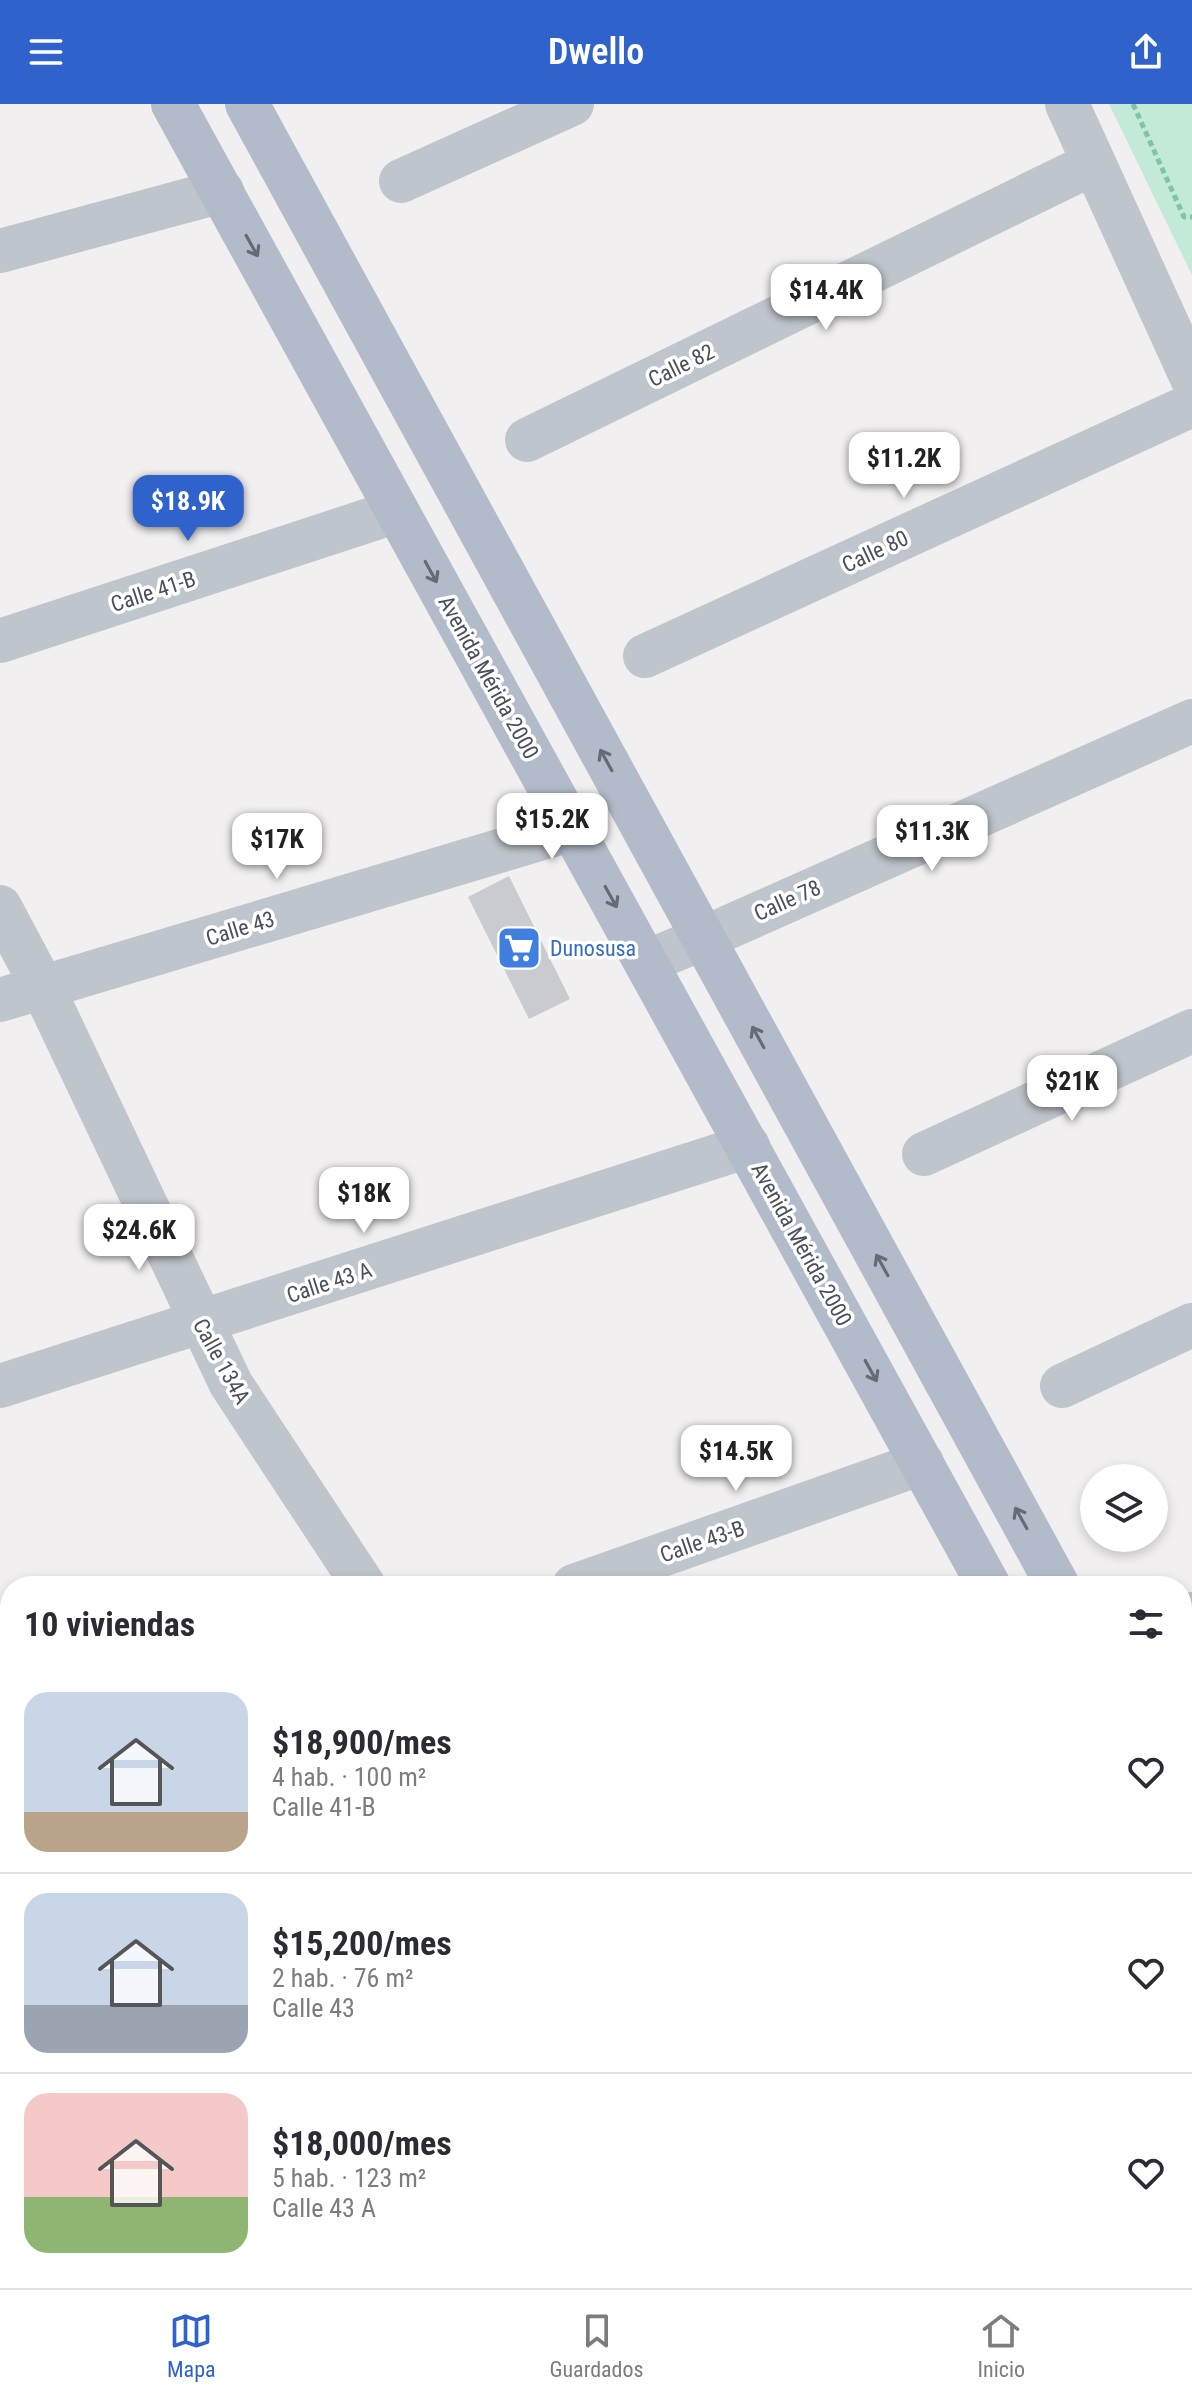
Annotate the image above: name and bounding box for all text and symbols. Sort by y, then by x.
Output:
icon: menu [24,30,68,74]
icon: share [1124,30,1168,74]
text: Dwello [548,31,644,73]
one-way arrow [244,234,260,257]
pin: $14.4K [761,264,891,332]
text: $14.4K [789,275,863,305]
street label: Calle 82 [644,339,718,392]
pin: $11.2K [839,432,969,500]
text: $11.2K [867,443,941,473]
pin: $18.9K [123,475,253,543]
text: $18.9K [151,486,225,516]
street label: Calle 80 [838,525,912,578]
one-way arrow [424,559,439,583]
street label: Calle 41-B [108,566,199,617]
street label: Avenida Mérida 2000 [433,591,544,763]
one-way arrow [598,748,613,772]
pin: $15.2K [487,793,617,861]
text: $15.2K [515,804,589,834]
pin: $11.3K [867,805,997,873]
pin: $17K [230,813,324,881]
text: $11.3K [895,816,969,846]
text: $17K [250,824,304,854]
street label: Calle 78 [750,875,824,926]
one-way arrow [603,885,619,909]
street label: Calle 43 [203,906,277,951]
supermarket icon: Dunosusa [495,924,543,972]
place label: Dunosusa [550,936,636,961]
one-way arrow [749,1026,765,1049]
pin: $21K [1025,1055,1119,1123]
text: $21K [1045,1066,1099,1096]
street label: Avenida Mérida 2000 [746,1158,857,1330]
pin: $18K [317,1167,411,1235]
text: $18K [337,1178,391,1208]
pin: $24.6K [74,1204,204,1272]
text: $24.6K [102,1215,176,1245]
one-way arrow [874,1254,890,1277]
street label: Calle 43 A [283,1257,375,1308]
street label: Calle 134A [188,1314,255,1409]
one-way arrow [864,1358,879,1382]
pin: $14.5K [671,1425,801,1493]
text: $14.5K [699,1436,773,1466]
map controls [1080,1464,1168,1552]
button: layers [1080,1464,1168,1552]
one-way arrow [1012,1506,1028,1530]
street label: Calle 43-B [657,1515,748,1568]
icon: filters [1124,1602,1168,1646]
text: 10 viviendas [24,1604,195,1644]
text: $18,900/mes [272,1722,452,1762]
icon: home [88,1724,184,1820]
icon: heart [1124,1750,1168,1794]
text: 4 hab. · 100 m² [272,1762,426,1792]
text: Calle 41-B [272,1792,376,1822]
text: $15,200/mes [272,1923,452,1963]
icon: home [88,1925,184,2021]
icon: heart [1124,1951,1168,1995]
text: 2 hab. · 76 m² [272,1963,414,1993]
text: Calle 43 [272,1993,355,2023]
text: $18,000/mes [272,2123,452,2163]
icon: home [88,2125,184,2221]
icon: heart [1124,2151,1168,2195]
text: 5 hab. · 123 m² [272,2163,426,2193]
text: Calle 43 A [272,2193,376,2223]
tab: Mapa [167,2309,216,2382]
tab: Guardados [549,2309,644,2382]
tab: Inicio [978,2309,1025,2382]

